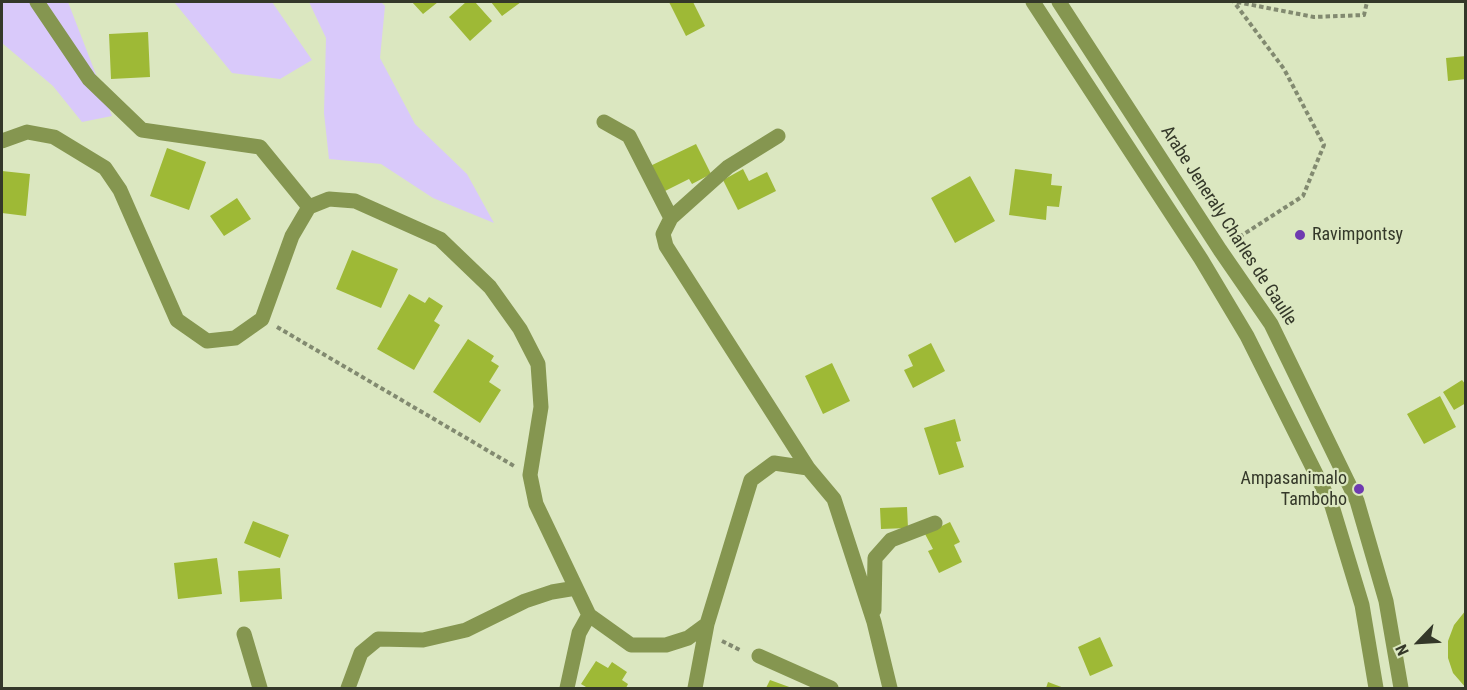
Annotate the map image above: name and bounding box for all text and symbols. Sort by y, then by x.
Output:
street label: Arabe Jeneraly Charles de Gaulle [1155,122,1301,330]
place label: Ravimpontsy [1312,224,1403,246]
marker: Ravimpontsy [1293,228,1307,242]
place label: Ampasanimalo Tamboho [1241,468,1347,510]
marker: Ampasanimalo Tamboho [1352,482,1366,496]
north arrow [1389,612,1449,672]
text: N [1392,641,1413,658]

